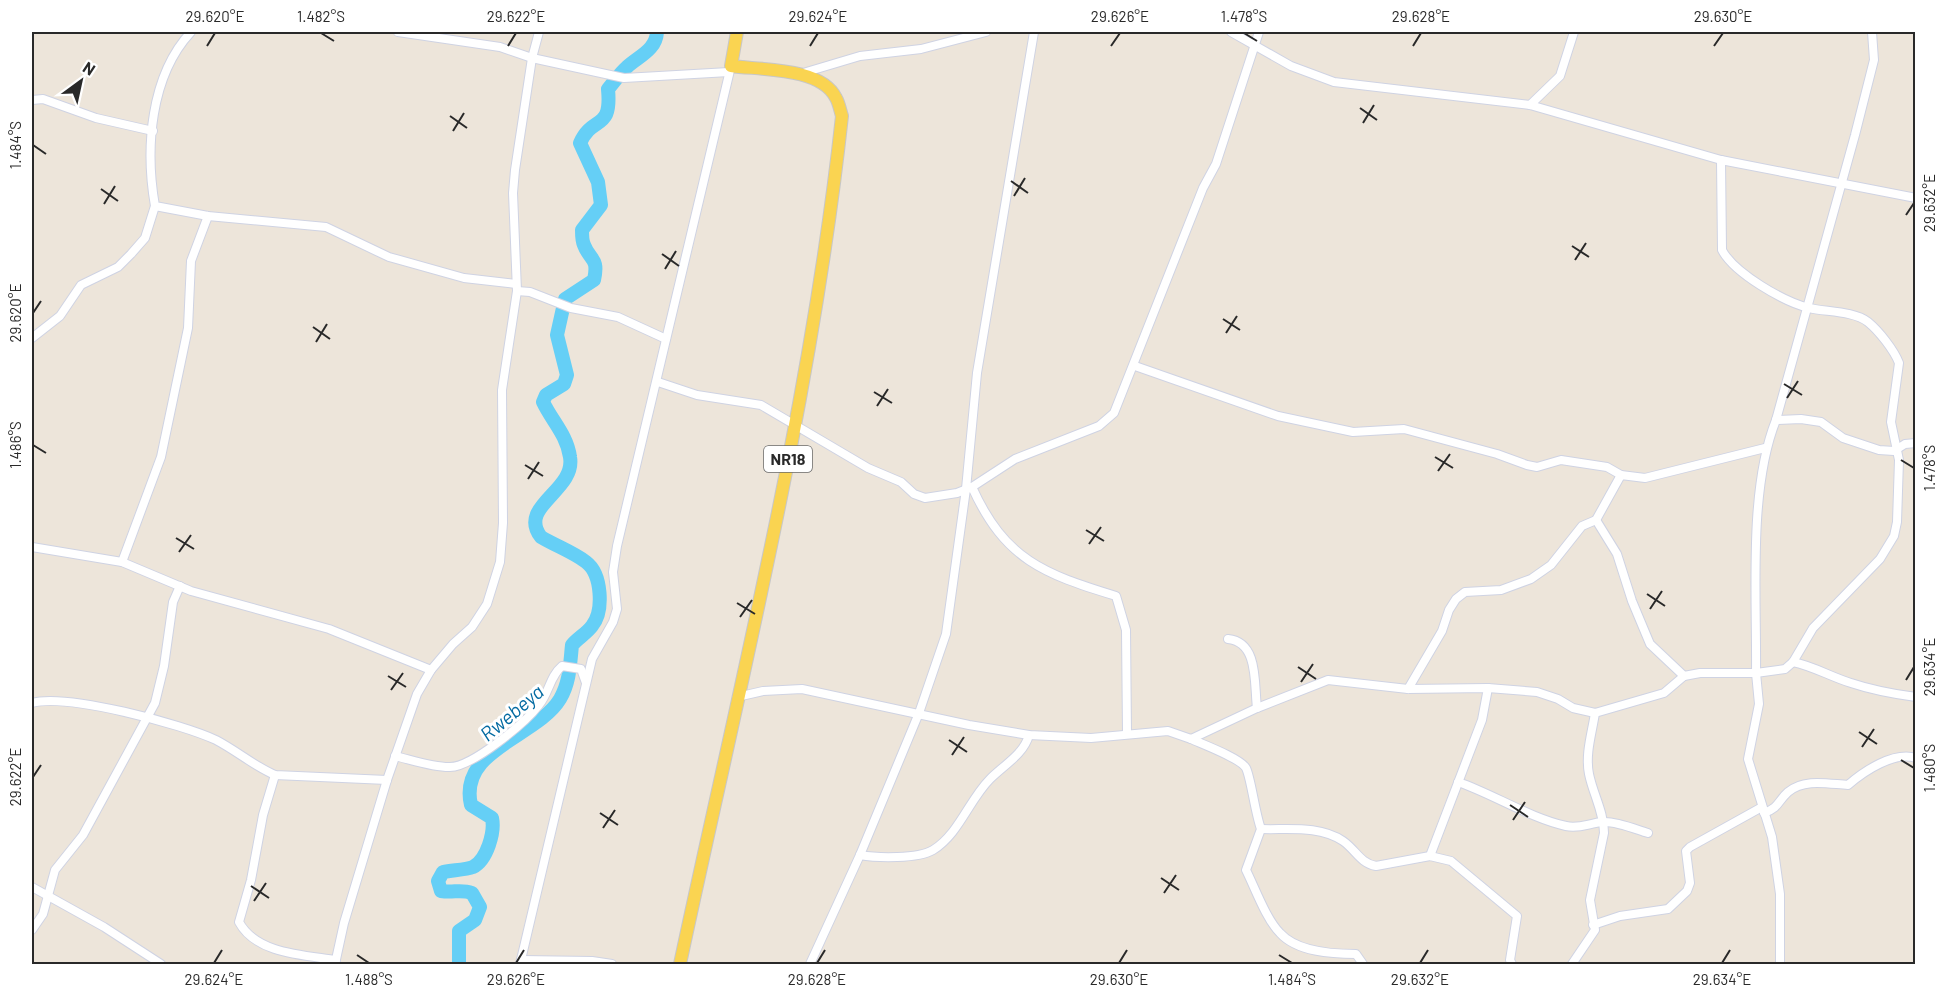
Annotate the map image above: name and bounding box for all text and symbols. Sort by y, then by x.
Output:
text: 29.620°E [185,7,245,25]
text: 1.482°S [297,7,345,25]
text: 29.622°E [487,7,545,25]
text: 29.624°E [789,7,847,25]
text: 29.626°E [1091,7,1149,25]
text: 1.478°S [1221,7,1267,25]
text: 29.628°E [1392,7,1450,25]
text: 29.630°E [1694,7,1752,25]
north arrow [51,51,111,111]
text: N [80,57,99,79]
text: 1.484°S [6,121,24,169]
text: 29.632°E [1920,174,1938,232]
text: 29.620°E [6,283,24,343]
text: 1.486°S [6,421,24,469]
text: 1.478°S [1920,445,1938,491]
road number: NR18 [764,446,812,472]
text: 29.634°E [1920,638,1938,696]
water label: Rwebeya [475,679,548,746]
text: 1.480°S [1920,744,1938,792]
text: 29.622°E [6,748,24,806]
text: 29.624°E [185,970,243,988]
text: 1.488°S [345,970,393,988]
text: 29.626°E [487,970,545,988]
text: 29.628°E [788,970,846,988]
text: 29.630°E [1090,970,1148,988]
text: 1.484°S [1268,970,1316,988]
text: 29.632°E [1391,970,1449,988]
text: 29.634°E [1693,970,1751,988]

